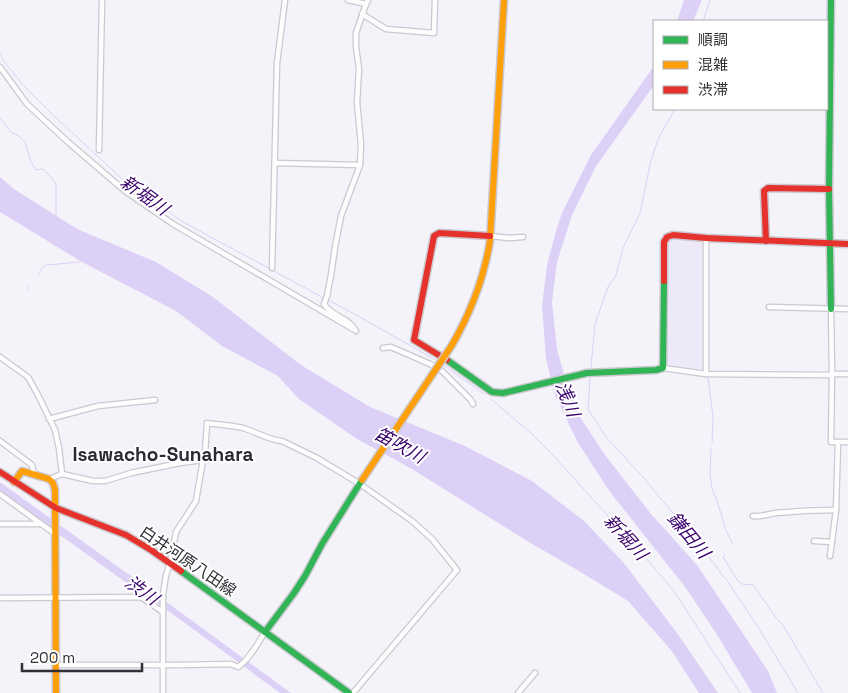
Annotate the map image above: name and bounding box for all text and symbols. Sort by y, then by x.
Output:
legend [653,20,828,110]
text: 順調 [698,30,728,49]
text: 混雑 [698,55,728,74]
text: 渋滞 [698,80,728,99]
water label: 新堀川 [116,170,175,221]
water label: 浅川 [551,378,586,422]
water label: 笛吹川 [371,422,431,469]
district label: Isawacho-Sunahara [72,442,254,467]
water label: 鎌田川 [663,507,716,565]
water label: 新堀川 [599,509,654,566]
street label: 白井河原八田線 [136,521,240,601]
water label: 渋川 [121,570,165,611]
scale bar [22,640,142,672]
text: 200 m [30,648,75,667]

